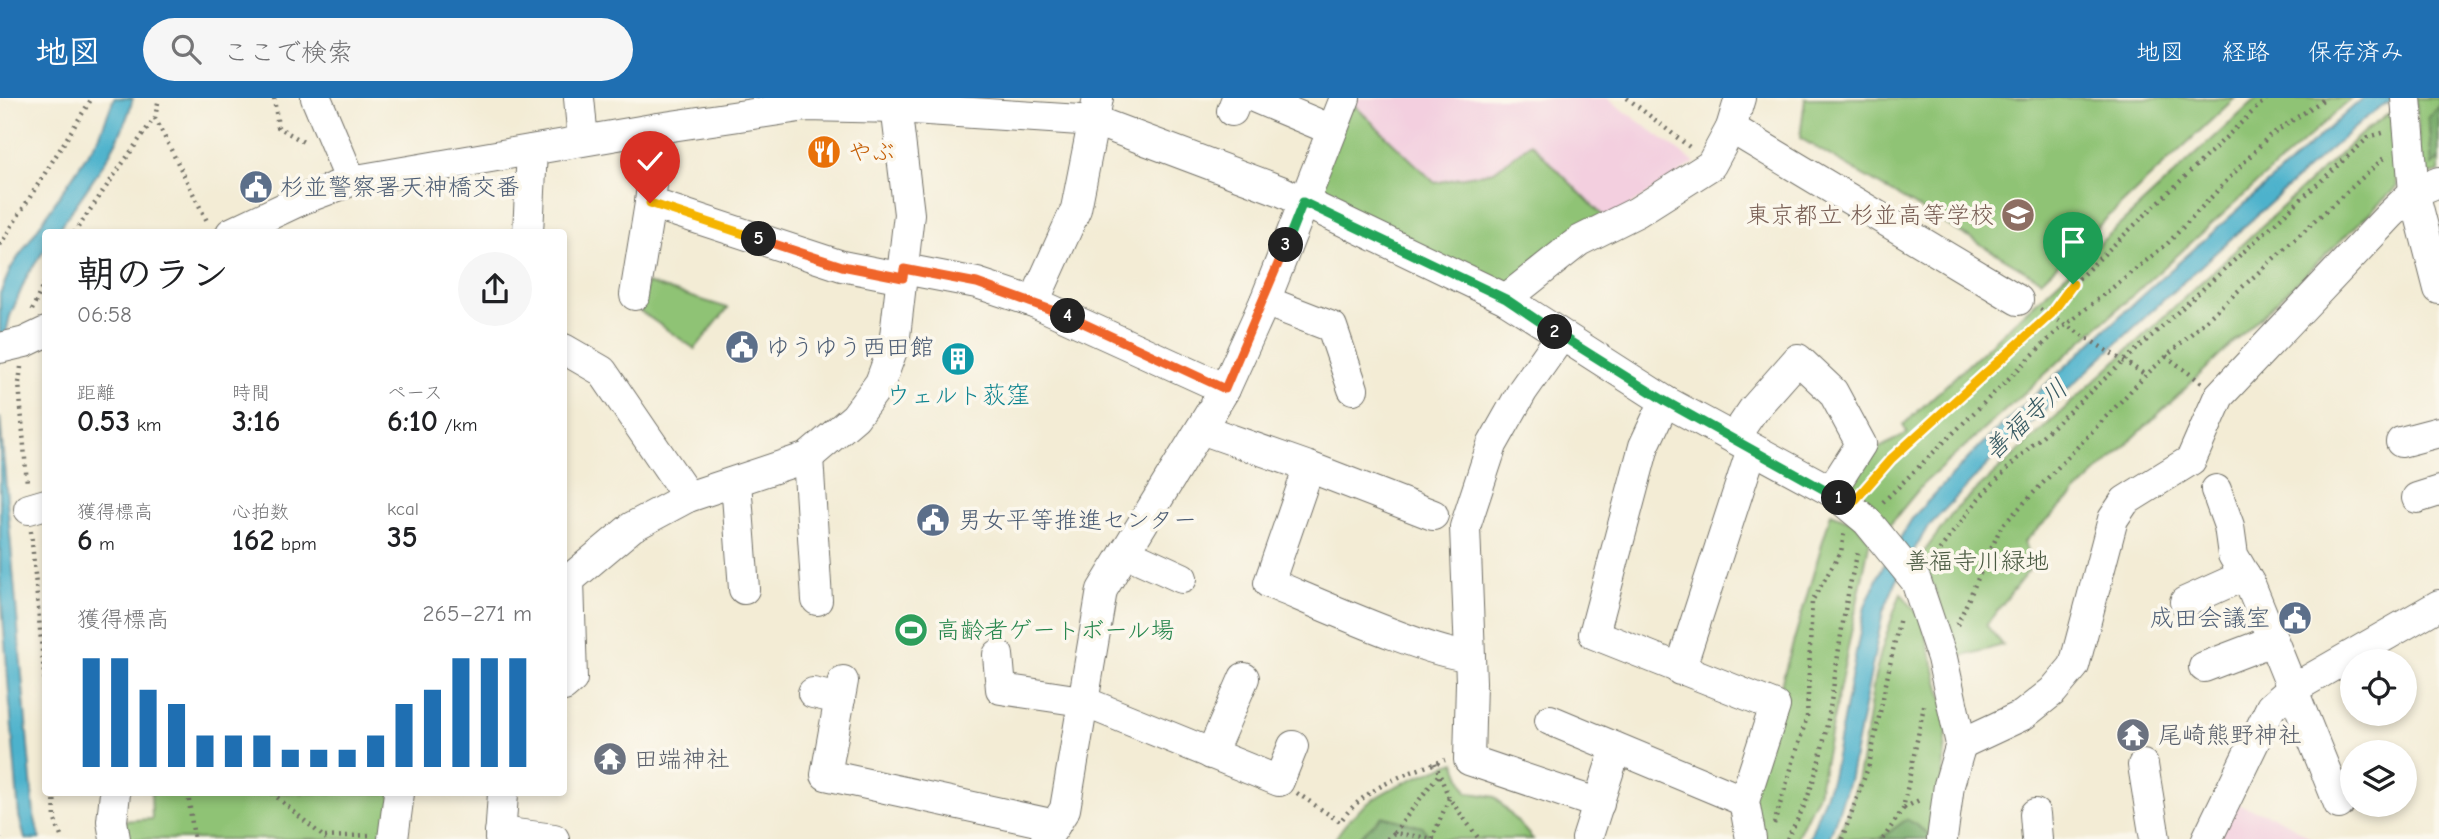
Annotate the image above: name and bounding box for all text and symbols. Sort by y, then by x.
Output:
search box [143,18,633,81]
icon: search [167,30,205,68]
text: 地図 [35,33,101,71]
text: ここで検索 [223,38,353,68]
text: 地図 [2136,38,2184,66]
text: 経路 [2222,38,2270,66]
text: 保存済み [2308,38,2404,66]
pin [620,131,680,203]
restaurant icon: やぶ [805,133,843,171]
place label: やぶ [848,138,895,166]
icon: check [631,142,669,180]
public building icon: 杉並警察署天神橋交番 [237,168,275,206]
place label: 杉並警察署天神橋交番 [280,173,520,201]
school or university icon: 東京都立 杉並高等学校 [1999,196,2037,234]
place label: 東京都立 杉並高等学校 [1746,201,1994,229]
pin [2043,212,2103,284]
pin: 5 [742,222,776,256]
icon: arrive [2054,223,2092,261]
text: 5 [753,227,764,249]
pin: 3 [1268,228,1304,262]
text: 3 [1281,233,1290,255]
button: share [458,252,532,326]
text: 朝のラン [77,253,229,297]
pin: 4 [1050,298,1086,333]
text: 06:58 [77,301,132,328]
text: 4 [1063,304,1072,326]
pin: 2 [1538,314,1572,350]
text: 2 [1550,320,1559,342]
public building icon: ゆうゆう西田館 [723,328,761,366]
place label: ゆうゆう西田館 [766,333,934,361]
building icon: ウェルト荻窪 [939,340,977,378]
water label: 善福寺川 [1978,374,2074,466]
place label: ウェルト荻窪 [886,381,1030,409]
text: 距離 [77,382,115,404]
text: 時間 [232,382,270,404]
text: ペース [387,382,443,404]
text: 0.53 [77,404,130,439]
text: 3:16 [232,404,280,439]
text: 6:10 [387,404,438,439]
text: km [130,414,162,436]
text: /km [438,414,477,436]
pin: 1 [1822,480,1856,516]
text: 1 [1835,486,1842,508]
text: kcal [387,498,419,520]
text: 獲得標高 [77,501,153,523]
text: 心拍数 [232,501,289,523]
public building icon: 男女平等推進センター [914,501,952,539]
place label: 男女平等推進センター [958,506,1197,534]
text: 35 [387,520,418,555]
text: 6 [77,523,93,558]
text: 162 [232,523,274,558]
text: m [93,533,115,555]
text: bpm [274,533,317,555]
park label: 善福寺川緑地 [1905,547,2049,575]
public building icon: 成田会議室 [2276,599,2314,637]
text: 265–271 m [423,600,532,627]
place label: 成田会議室 [2150,604,2270,632]
text: 獲得標高 [77,606,169,633]
sports icon: 高齢者ゲートボール場 [892,611,930,649]
place label: 高齢者ゲートボール場 [936,616,1175,644]
map controls [2340,649,2417,817]
button: locate [2340,649,2417,726]
temple icon: 尾崎熊野神社 [2114,716,2152,754]
place label: 尾崎熊野神社 [2158,721,2302,749]
temple icon: 田端神社 [591,740,629,778]
button: layers [2340,740,2417,817]
place label: 田端神社 [634,745,730,773]

